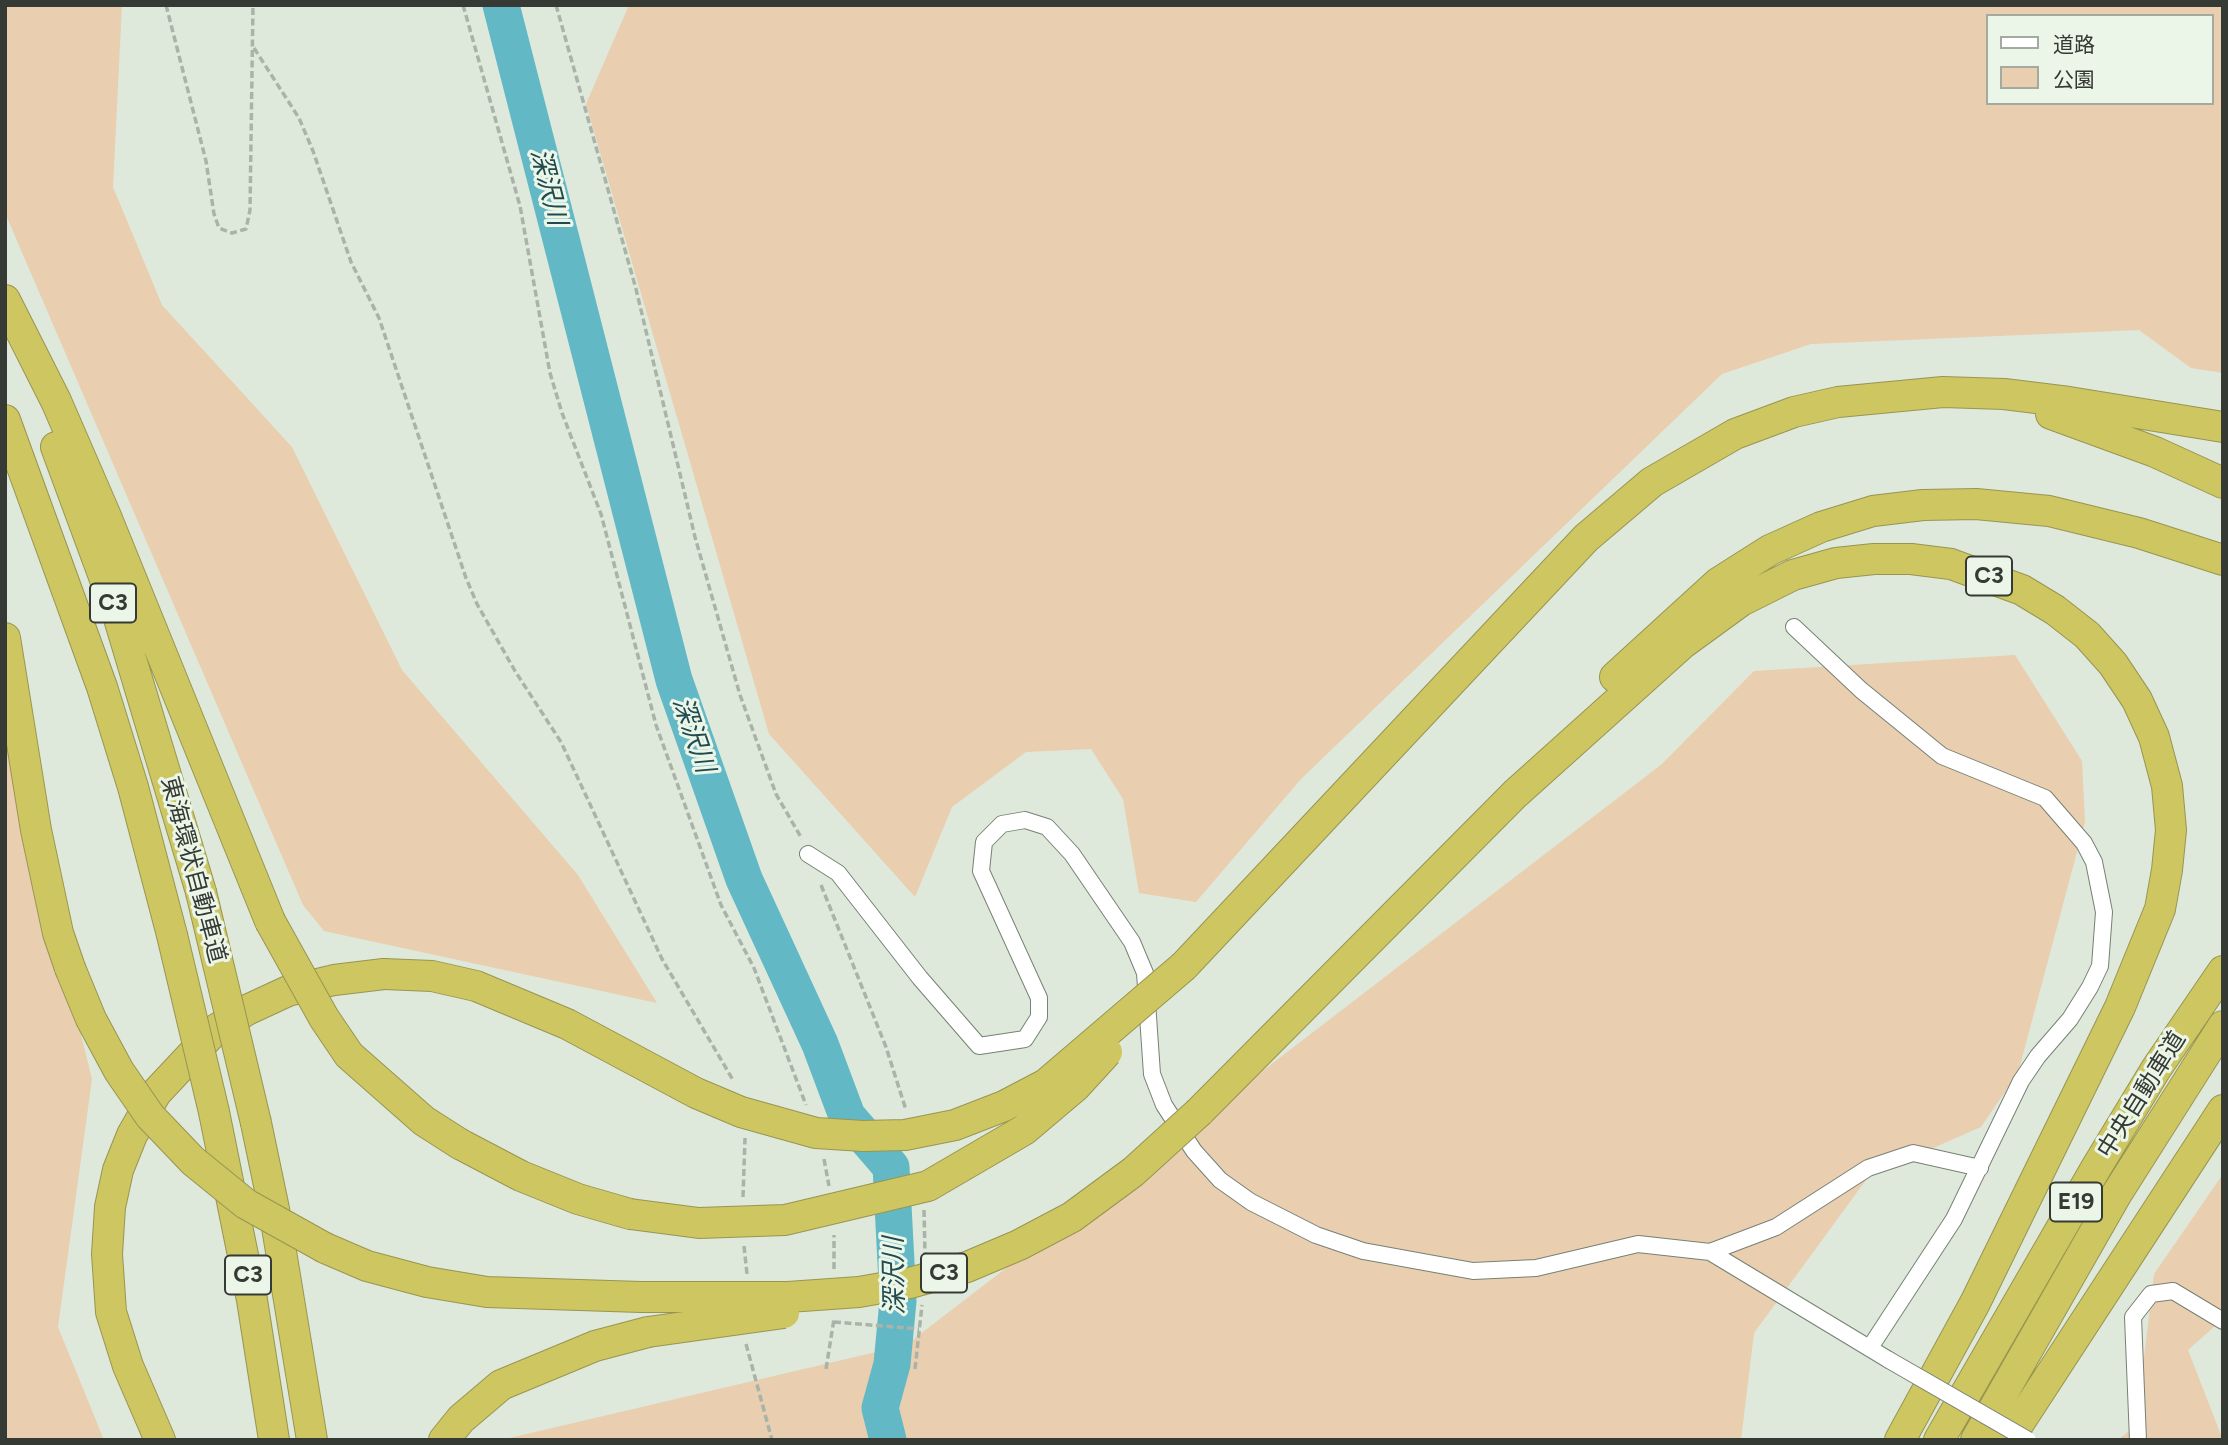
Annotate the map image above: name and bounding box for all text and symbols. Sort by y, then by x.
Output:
legend [1986,14,2214,105]
text: 道路 [2053,32,2095,57]
text: 公園 [2053,67,2095,92]
water label: 深沢川 [523,145,573,229]
road number: C3 [1966,556,2012,596]
road number: C3 [90,583,136,622]
water label: 深沢川 [666,693,720,777]
street label: 東海環状自動車道 [154,774,232,966]
street label: 中央自動車道 [2092,1026,2192,1164]
road number: E19 [2050,1182,2102,1222]
water label: 深沢川 [879,1237,911,1315]
road number: C3 [921,1254,967,1292]
road number: C3 [225,1256,271,1294]

